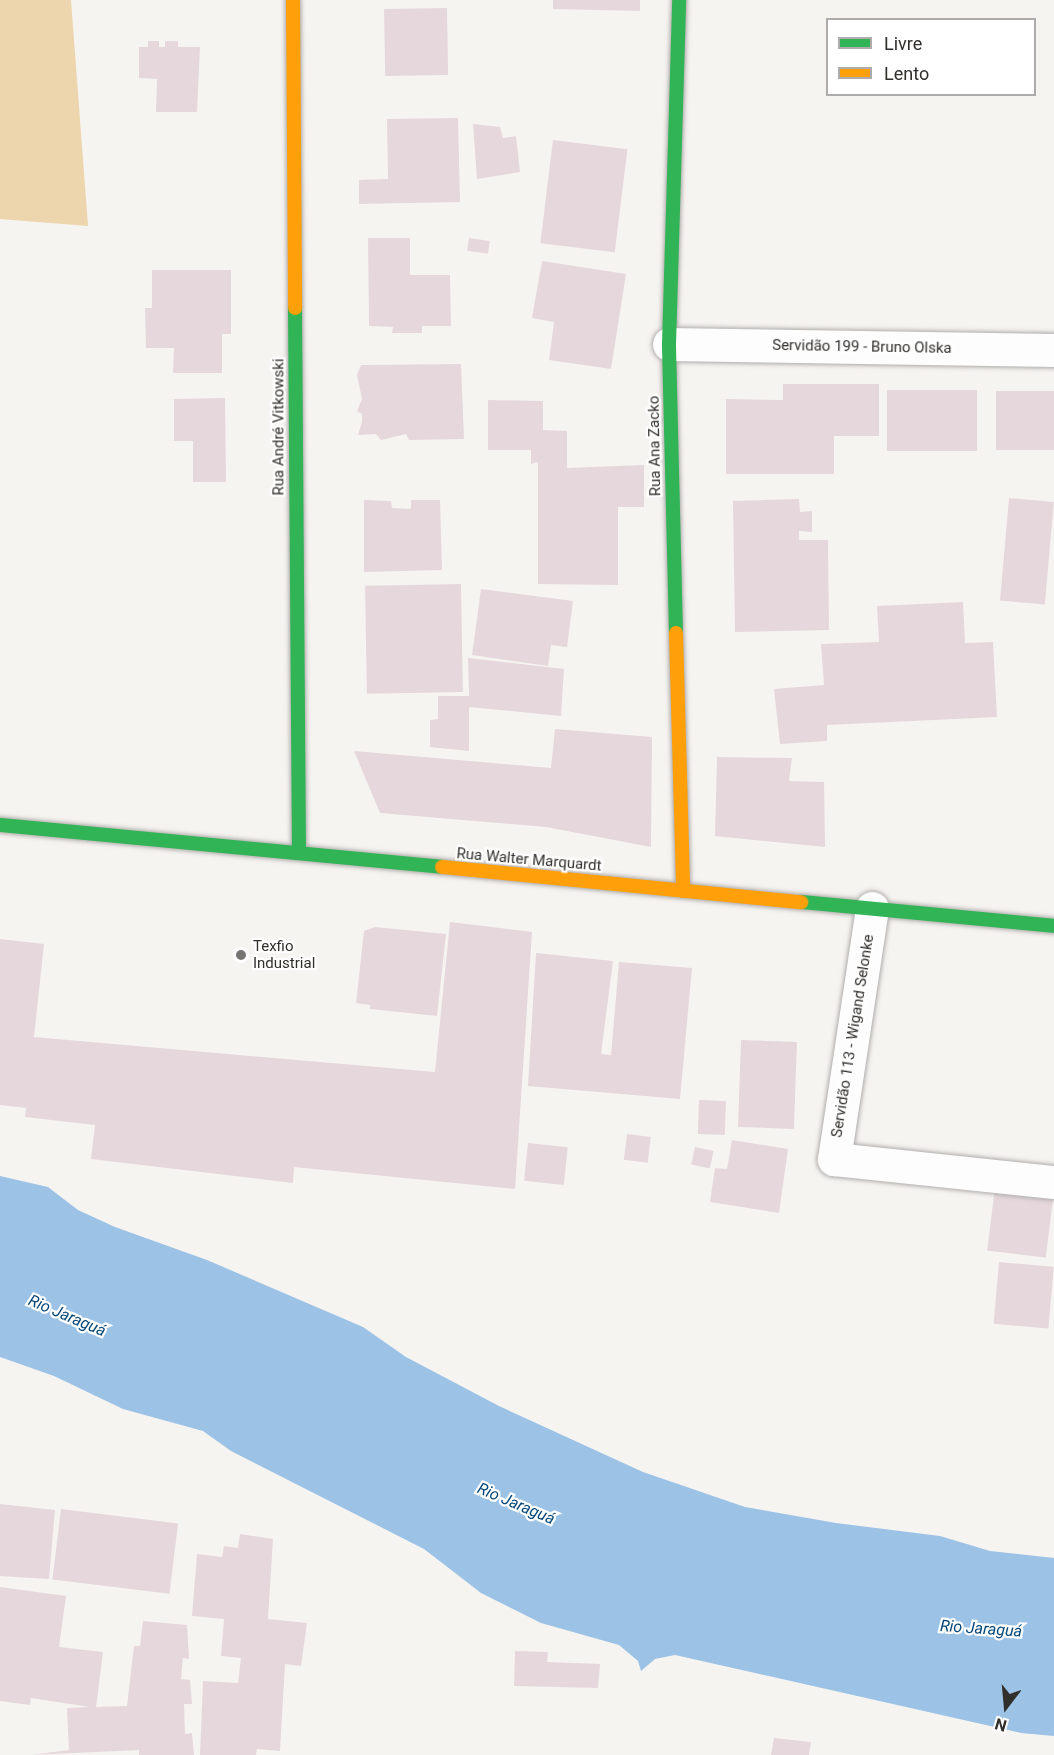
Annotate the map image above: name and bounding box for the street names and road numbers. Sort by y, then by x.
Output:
street label: Servidão 199 - Bruno Olska [772,336,952,358]
street label: Rua André Vitkowski [270,358,288,496]
street label: Rua Ana Zacko [645,396,665,496]
street label: Rua Walter Marquardt [456,845,602,875]
street label: Servidão 113 - Wigand Selonke [828,933,878,1139]

